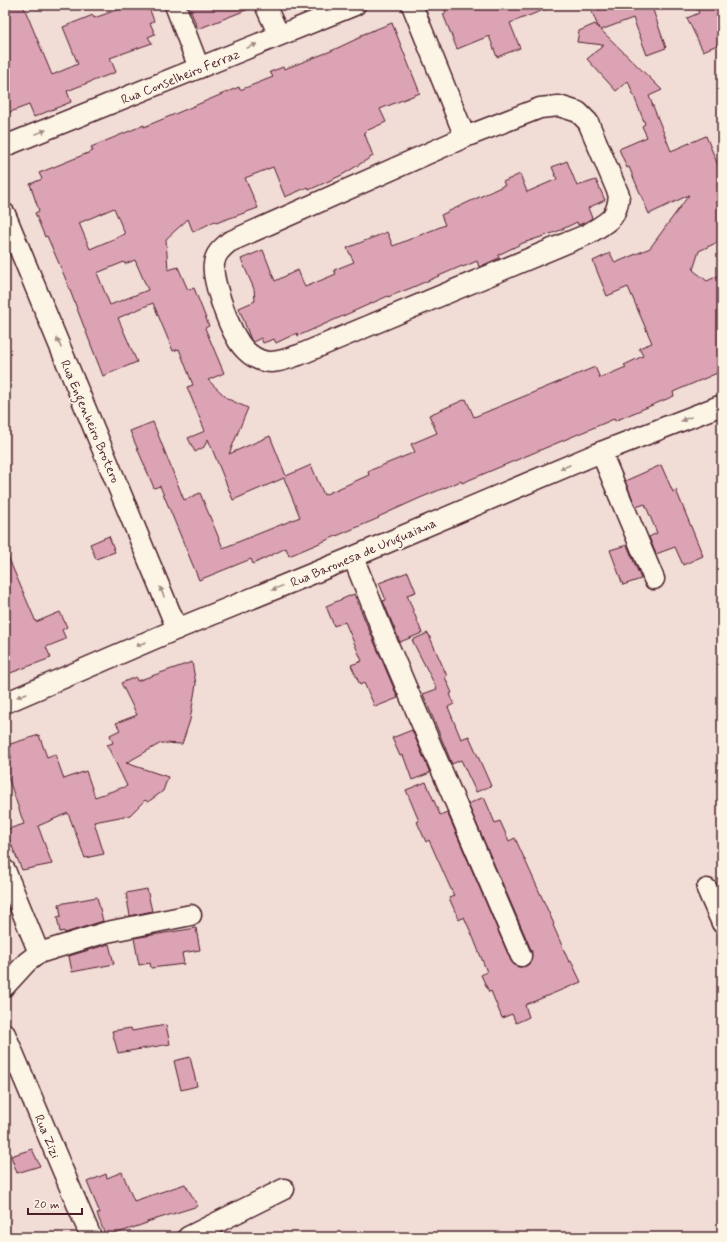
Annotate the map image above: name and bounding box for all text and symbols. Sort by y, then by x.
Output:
one-way arrow [247,43,259,49]
street label: Rua Conselheiro Ferraz [119,46,243,109]
one-way arrow [36,128,48,134]
one-way arrow [55,337,61,349]
street label: Rua Engenheiro Brotero [54,357,123,486]
one-way arrow [679,417,691,423]
one-way arrow [559,464,570,470]
street label: Rua Baronesa de Uruguaiana [288,515,440,594]
one-way arrow [272,585,283,591]
one-way arrow [159,587,165,598]
one-way arrow [136,641,147,647]
one-way arrow [15,693,27,699]
street label: Rua Zizi [30,1112,63,1161]
scale bar [28,1190,82,1216]
text: 20 m [34,1197,60,1213]

